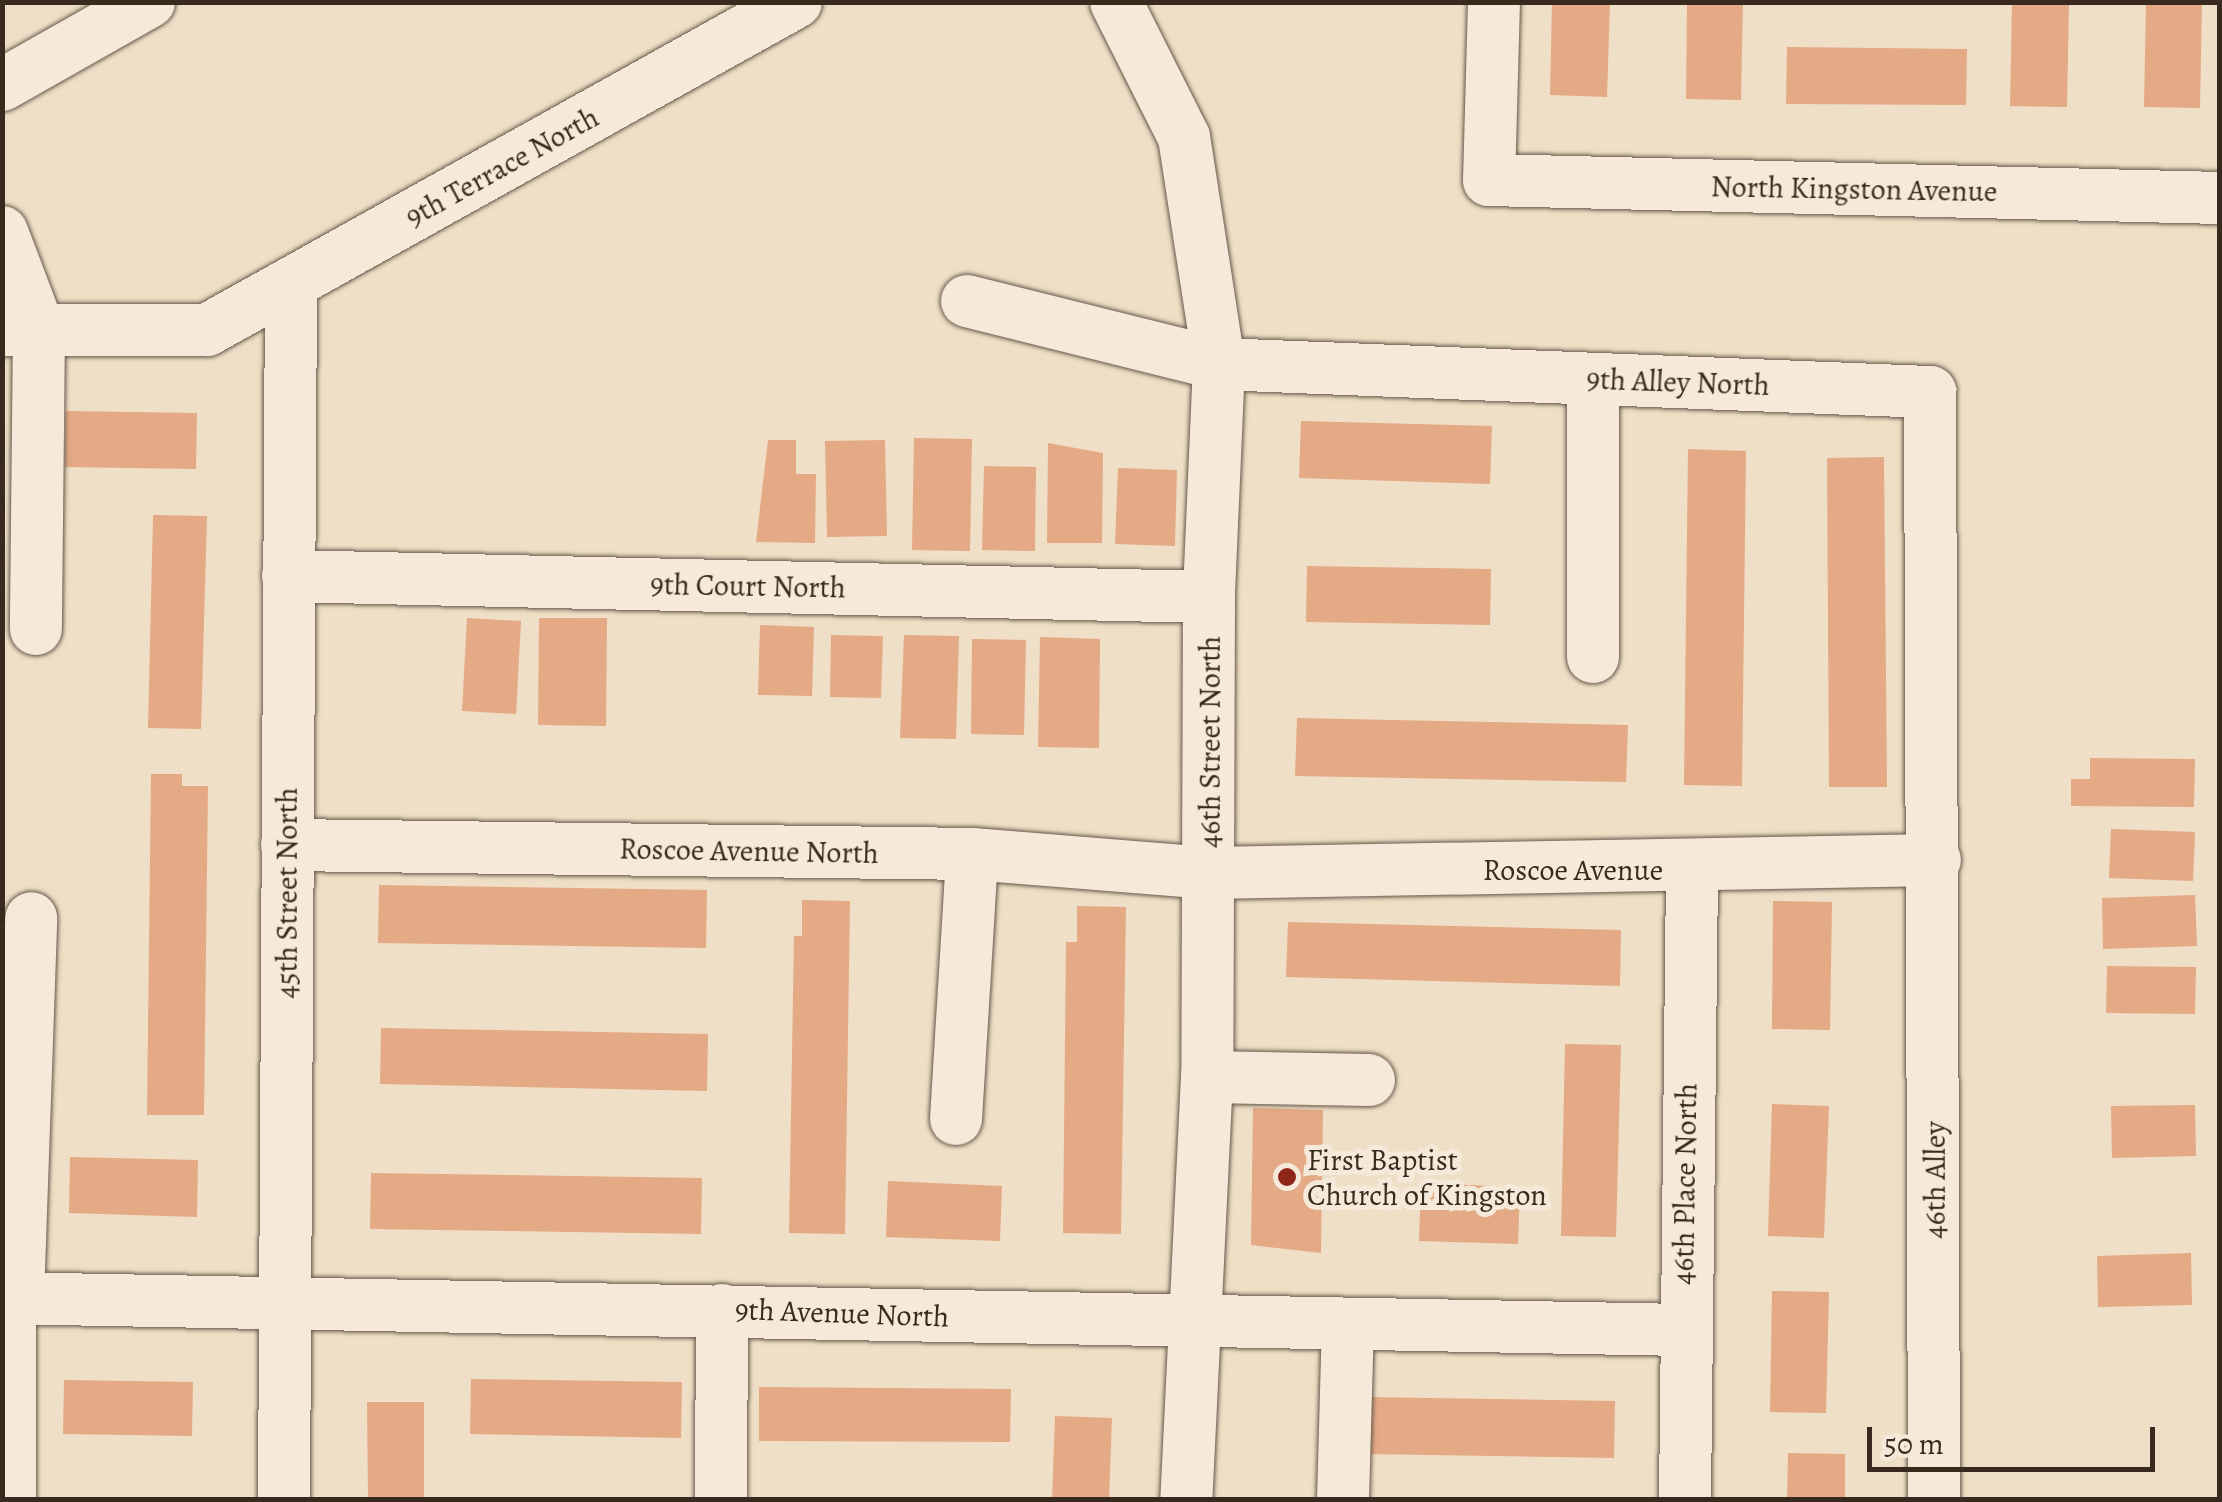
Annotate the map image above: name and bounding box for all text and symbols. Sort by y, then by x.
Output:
street label: 9th Terrace North [399,99,605,235]
street label: North Kingston Avenue [1710,169,1998,209]
street label: 9th Alley North [1586,361,1770,403]
street label: 9th Court North [650,566,846,606]
street label: 46th Street North [1192,636,1228,848]
street label: 45th Street North [269,787,305,999]
street label: Roscoe Avenue North [619,831,879,871]
street label: Roscoe Avenue [1483,852,1663,888]
street label: 46th Place North [1665,1083,1705,1285]
street label: 46th Alley [1917,1121,1953,1239]
place label: First Baptist Church of Kingston [1307,1142,1547,1212]
marker: First Baptist Church of Kingston [1276,1166,1298,1188]
street label: 9th Avenue North [734,1291,950,1335]
scale bar [1872,1407,2160,1469]
text: 50 m [1884,1424,1944,1464]

